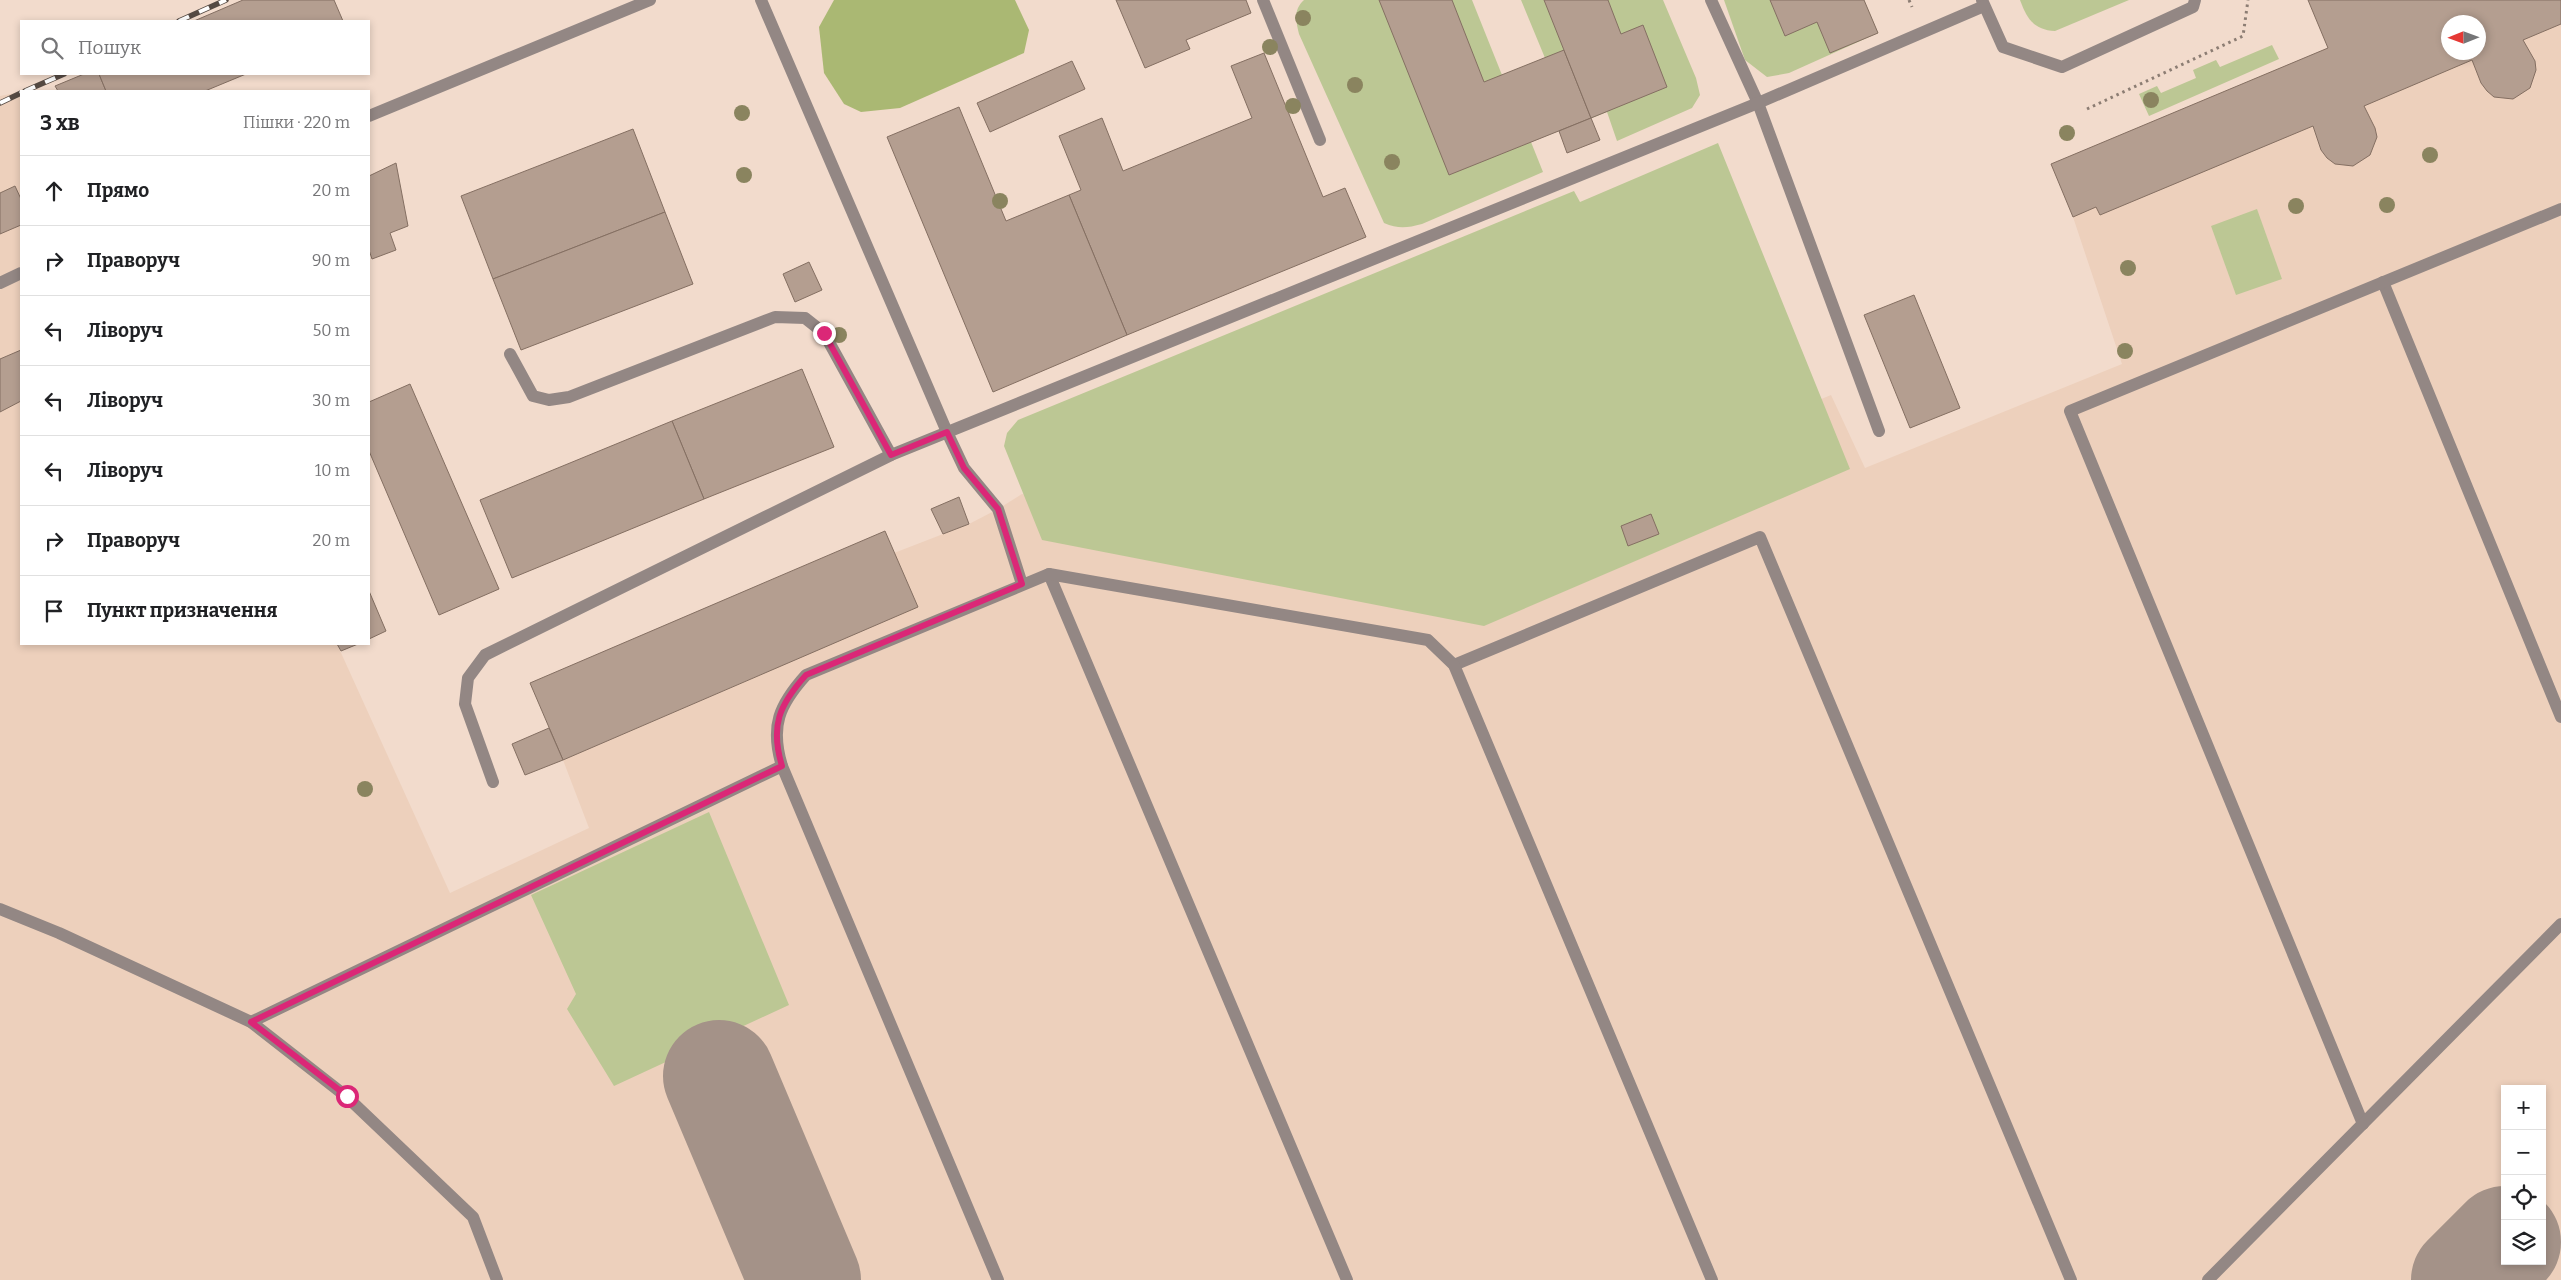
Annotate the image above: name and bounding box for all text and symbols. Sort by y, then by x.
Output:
north arrow [2441,15,2486,60]
search box [20,20,370,75]
icon: search [38,34,66,62]
text: Пошук [78,36,141,59]
text: 3 хв [40,110,80,136]
text: Пішки · 220 m [243,113,350,132]
icon: ahead [40,177,68,205]
text: Прямо [87,179,149,202]
text: 20 m [313,181,350,200]
icon: right [40,247,68,275]
text: Праворуч [87,249,180,272]
text: 90 m [312,251,350,270]
icon: left [40,317,68,345]
text: Ліворуч [87,319,163,342]
text: 50 m [313,321,350,340]
route end [813,322,836,345]
icon: left [40,387,68,415]
text: Ліворуч [87,389,163,412]
text: 30 m [312,391,350,410]
icon: left [40,457,68,485]
text: Ліворуч [87,459,163,482]
text: 10 m [315,461,350,480]
icon: right [40,527,68,555]
text: Праворуч [87,529,180,552]
text: 20 m [313,531,350,550]
icon: arrive [40,597,68,625]
text: Пункт призначення [87,599,278,622]
route start [336,1085,359,1108]
map controls [2501,1085,2546,1265]
button: + [2501,1085,2546,1130]
button: − [2501,1130,2546,1175]
button: locate [2501,1175,2546,1220]
button: layers [2501,1220,2546,1265]

